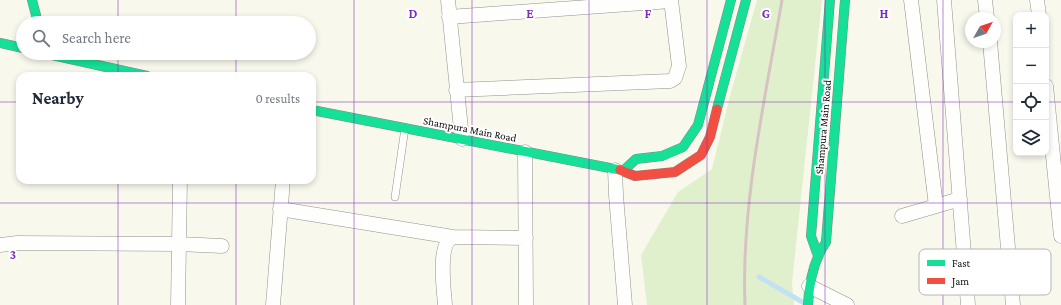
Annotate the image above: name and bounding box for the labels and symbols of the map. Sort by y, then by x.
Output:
text: D [409,6,418,21]
text: E [526,6,534,21]
text: F [645,6,652,21]
text: G [762,6,770,21]
text: H [880,6,889,21]
north arrow [965,12,1001,48]
street label: Shampura Main Road [813,79,834,175]
street label: Shampura Main Road [422,114,518,145]
text: 3 [10,247,16,262]
legend [919,249,1051,295]
text: Fast [952,257,971,269]
text: Jam [951,275,969,288]

